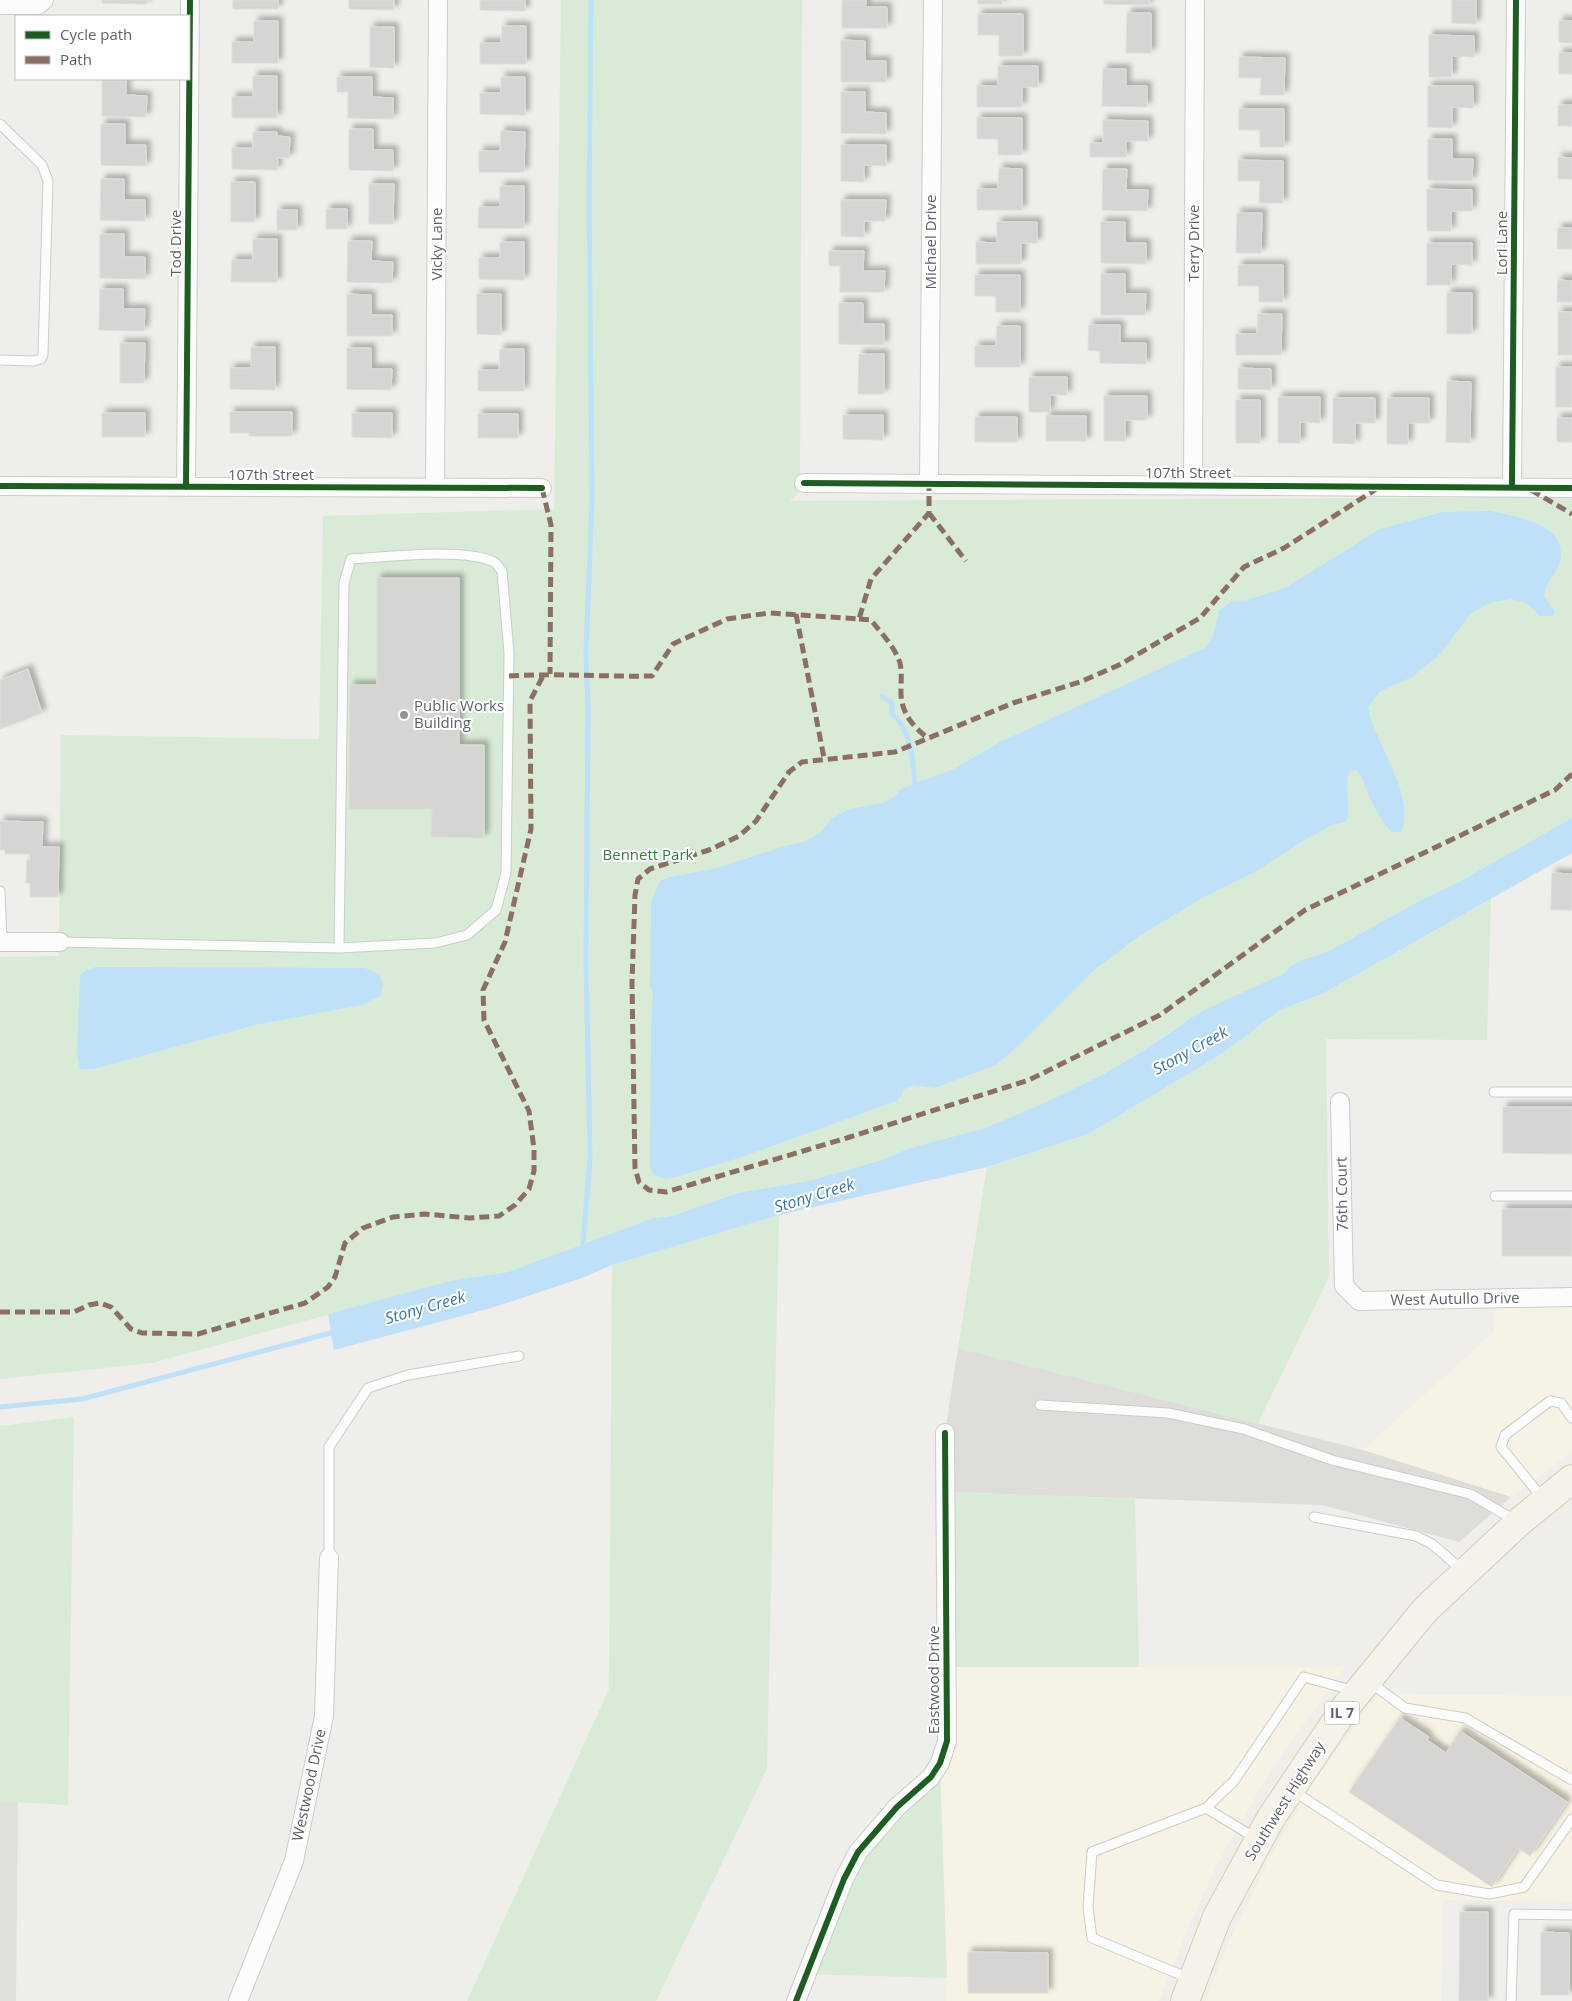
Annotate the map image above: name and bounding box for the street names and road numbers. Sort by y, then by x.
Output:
street label: Michael Drive [920,195,940,289]
street label: Terry Drive [1183,204,1203,282]
street label: Vicky Lane [426,208,446,281]
street label: Tod Drive [165,209,185,277]
street label: Lori Lane [1491,211,1511,275]
street label: 107th Street [1145,462,1231,482]
street label: 107th Street [228,464,314,484]
street label: 76th Court [1330,1156,1352,1232]
street label: West Autullo Drive [1390,1287,1520,1309]
street label: Eastwood Drive [923,1626,943,1734]
road number: IL 7 [1324,1702,1360,1725]
street label: Westwood Drive [286,1727,330,1843]
street label: Southwest Highway [1239,1737,1329,1864]

